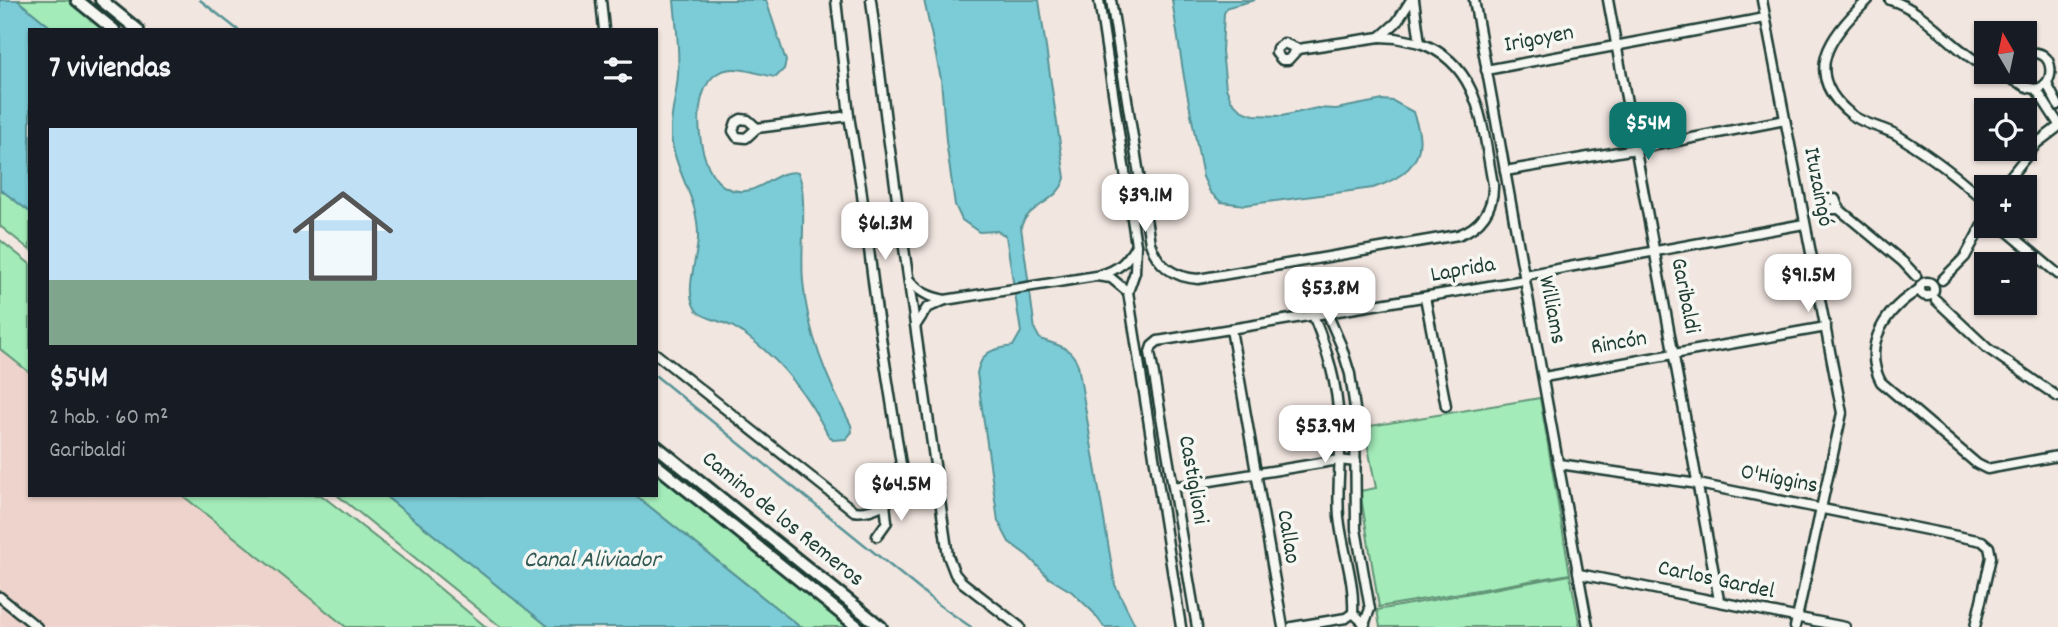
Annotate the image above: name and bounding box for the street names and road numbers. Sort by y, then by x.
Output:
street label: Irigoyen [1501,17,1577,63]
street label: Ituzaingó [1793,144,1841,230]
street label: Laprida [1428,249,1499,293]
street label: Garibaldi [1661,255,1707,337]
street label: Williams [1528,273,1574,347]
street label: Rincón [1588,323,1650,365]
street label: Castiglioni [1168,433,1216,527]
street label: Camino de los Remeros [694,444,870,596]
street label: O'Higgins [1737,456,1821,504]
street label: Callao [1266,508,1308,566]
street label: Carlos Gardel [1655,553,1778,610]

